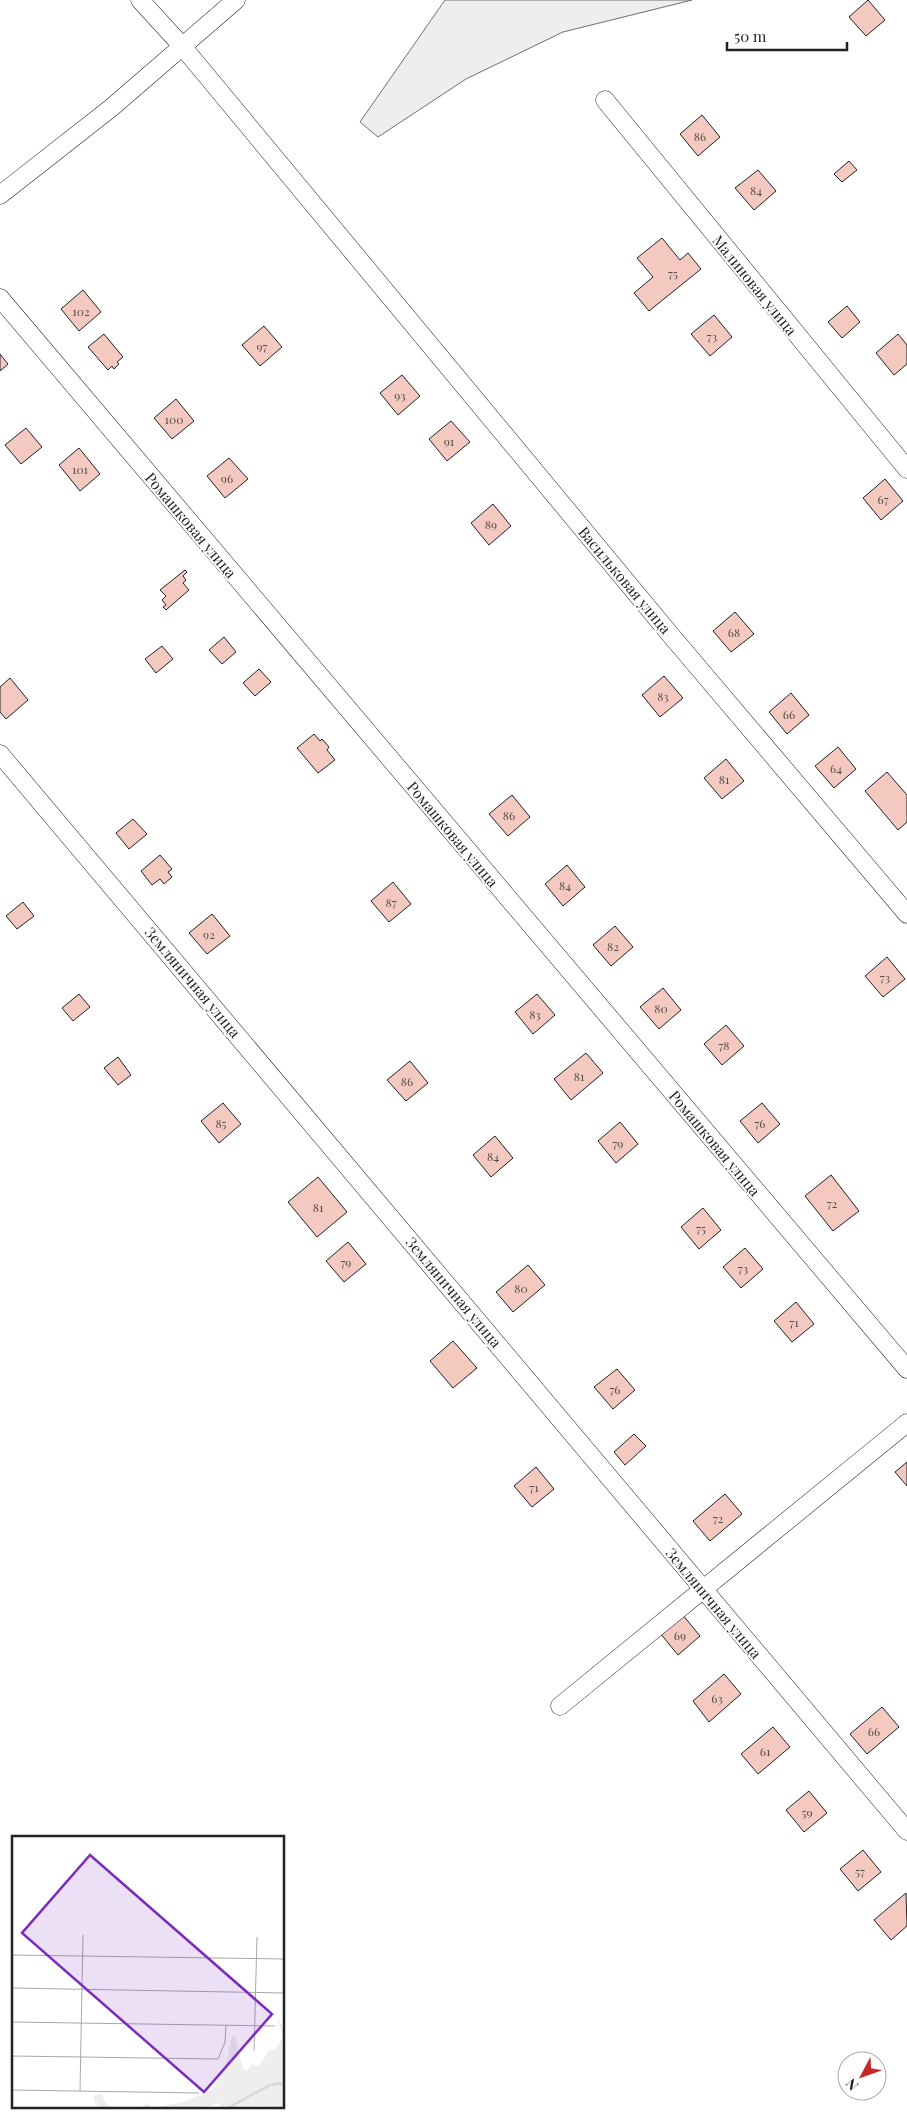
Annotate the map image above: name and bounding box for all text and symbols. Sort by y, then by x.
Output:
scale bar [727,20,847,52]
text: 50 m [734,26,767,46]
house number: 86 [694,128,706,144]
house number: 84 [750,182,762,198]
street label: Малиновая улица [708,231,802,340]
house number: 75 [668,265,678,281]
house number: 102 [72,303,90,319]
house number: 73 [707,328,717,344]
house number: 97 [257,338,268,354]
house number: 93 [394,387,406,403]
house number: 100 [165,411,183,427]
house number: 91 [444,433,455,449]
house number: 101 [72,461,89,477]
street label: Ромашковая улица [141,468,241,582]
house number: 96 [221,470,233,486]
house number: 67 [877,491,889,507]
house number: 89 [485,516,497,532]
street label: Васильковая улица [574,522,676,638]
house number: 68 [728,624,740,640]
house number: 83 [657,688,669,704]
house number: 66 [783,706,795,722]
house number: 64 [830,760,842,776]
house number: 81 [719,771,730,787]
street label: Ромашковая улица [403,777,503,891]
house number: 86 [503,807,515,823]
house number: 84 [559,877,571,893]
house number: 87 [385,894,397,910]
street label: Земляничная улица [141,922,246,1042]
house number: 92 [203,926,215,942]
house number: 82 [607,938,619,954]
house number: 73 [880,969,890,985]
house number: 80 [654,1000,668,1016]
house number: 83 [529,1006,541,1022]
house number: 78 [718,1037,730,1053]
house number: 81 [574,1068,585,1084]
house number: 86 [401,1073,413,1089]
street label: Ромашковая улица [665,1086,765,1200]
house number: 85 [215,1115,227,1131]
house number: 76 [754,1115,766,1131]
house number: 79 [613,1135,623,1151]
house number: 84 [487,1148,499,1164]
house number: 72 [827,1195,838,1211]
house number: 81 [313,1199,324,1215]
house number: 75 [696,1220,706,1236]
street label: Земляничная улица [402,1232,507,1352]
house number: 79 [341,1254,351,1270]
house number: 73 [738,1260,748,1276]
house number: 80 [514,1280,528,1296]
house number: 71 [789,1314,799,1330]
house number: 76 [609,1381,621,1397]
house number: 71 [529,1479,539,1495]
house number: 72 [713,1510,724,1526]
street label: Земляничная улица [662,1543,767,1663]
house number: 69 [674,1627,686,1643]
house number: 63 [711,1690,723,1706]
house number: 66 [868,1723,880,1739]
house number: 61 [760,1743,771,1759]
house number: 59 [801,1804,813,1820]
inset map [12,1836,285,2108]
house number: 57 [855,1863,865,1879]
north arrow [837,2051,887,2101]
text: N [841,2075,862,2095]

